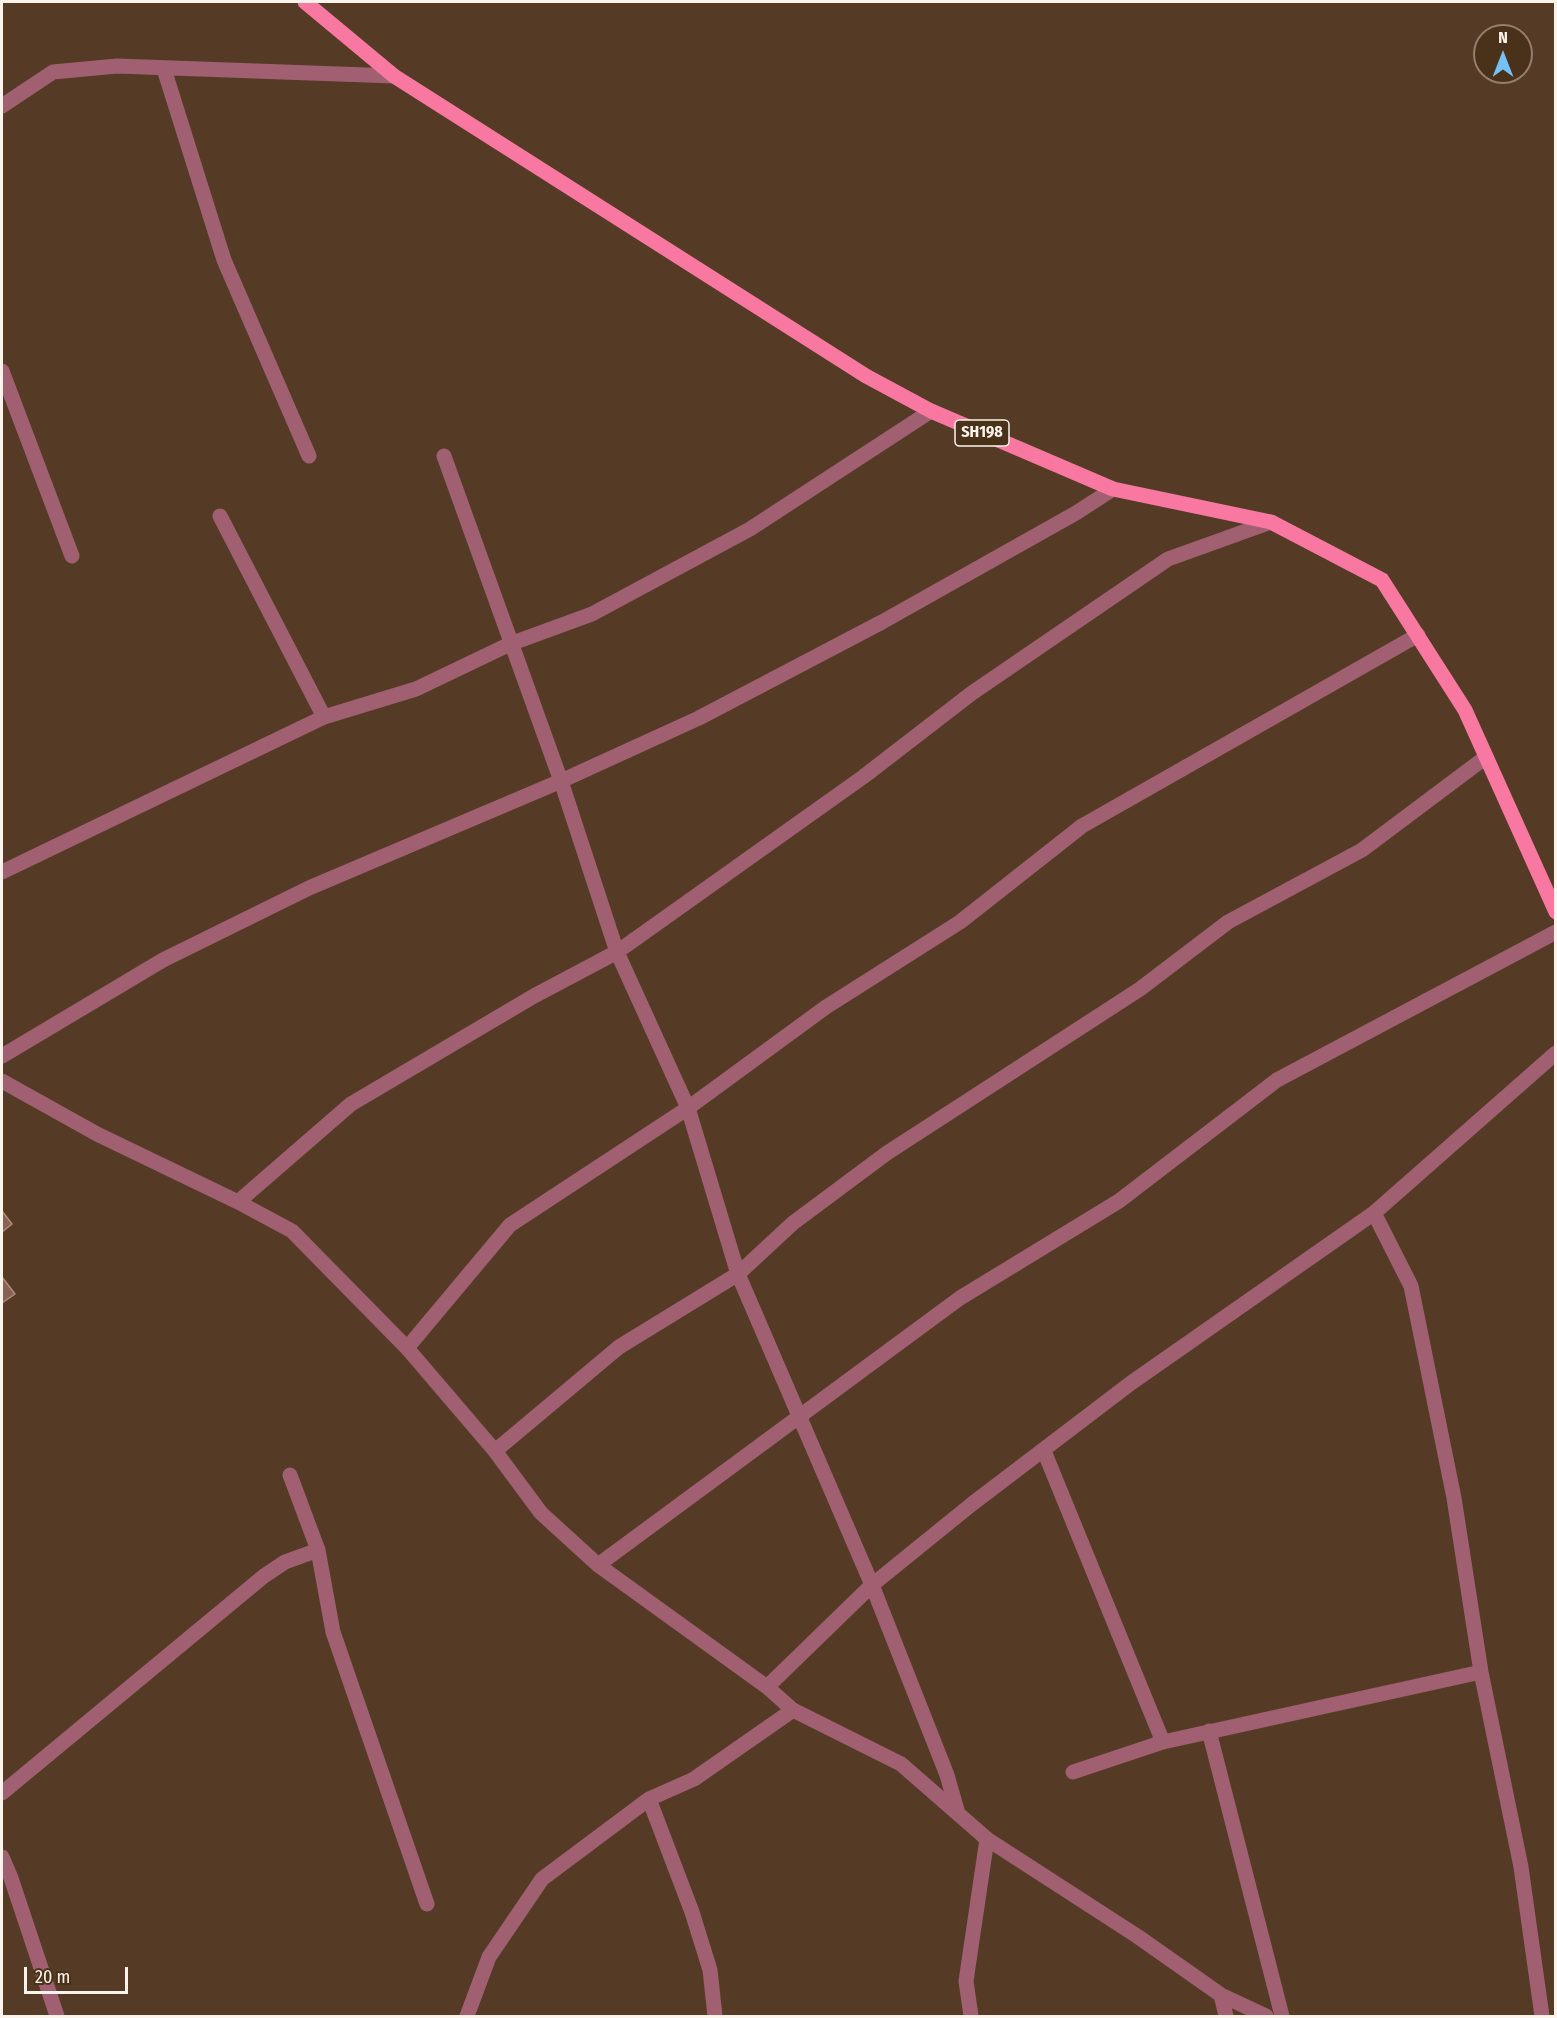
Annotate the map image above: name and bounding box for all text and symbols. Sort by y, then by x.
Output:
north arrow [1473,24,1533,84]
text: N [1498,28,1508,47]
road number: SH198 [955,420,1009,446]
scale bar [27,1955,130,1993]
text: 20 m [35,1966,70,1988]

